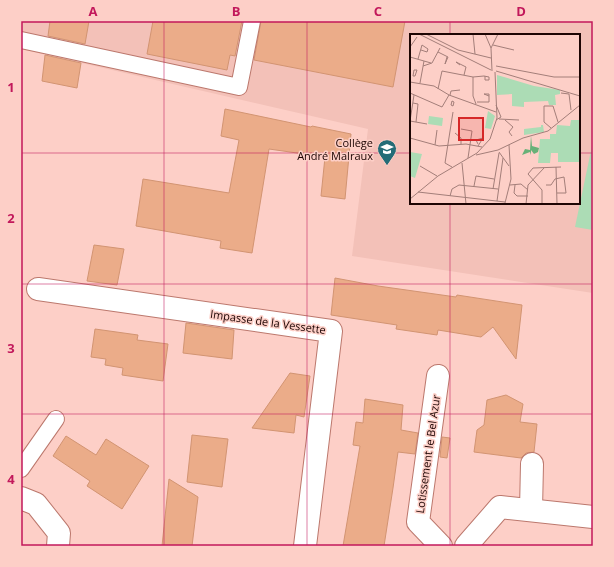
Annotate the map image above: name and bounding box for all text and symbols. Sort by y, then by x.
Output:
text: A [89,2,98,20]
text: B [232,2,241,20]
text: C [374,2,382,20]
text: D [516,2,526,20]
inset map [410,34,580,204]
text: 1 [7,78,15,96]
place label: Collège André Malraux [297,135,373,163]
school or university icon: Collège André Malraux [376,138,398,166]
text: 2 [7,209,15,227]
street label: Impasse de la Vessette [209,306,327,337]
text: 3 [7,339,15,357]
street label: Lotissement le Bel Azur [412,393,443,514]
text: 4 [7,470,15,488]

